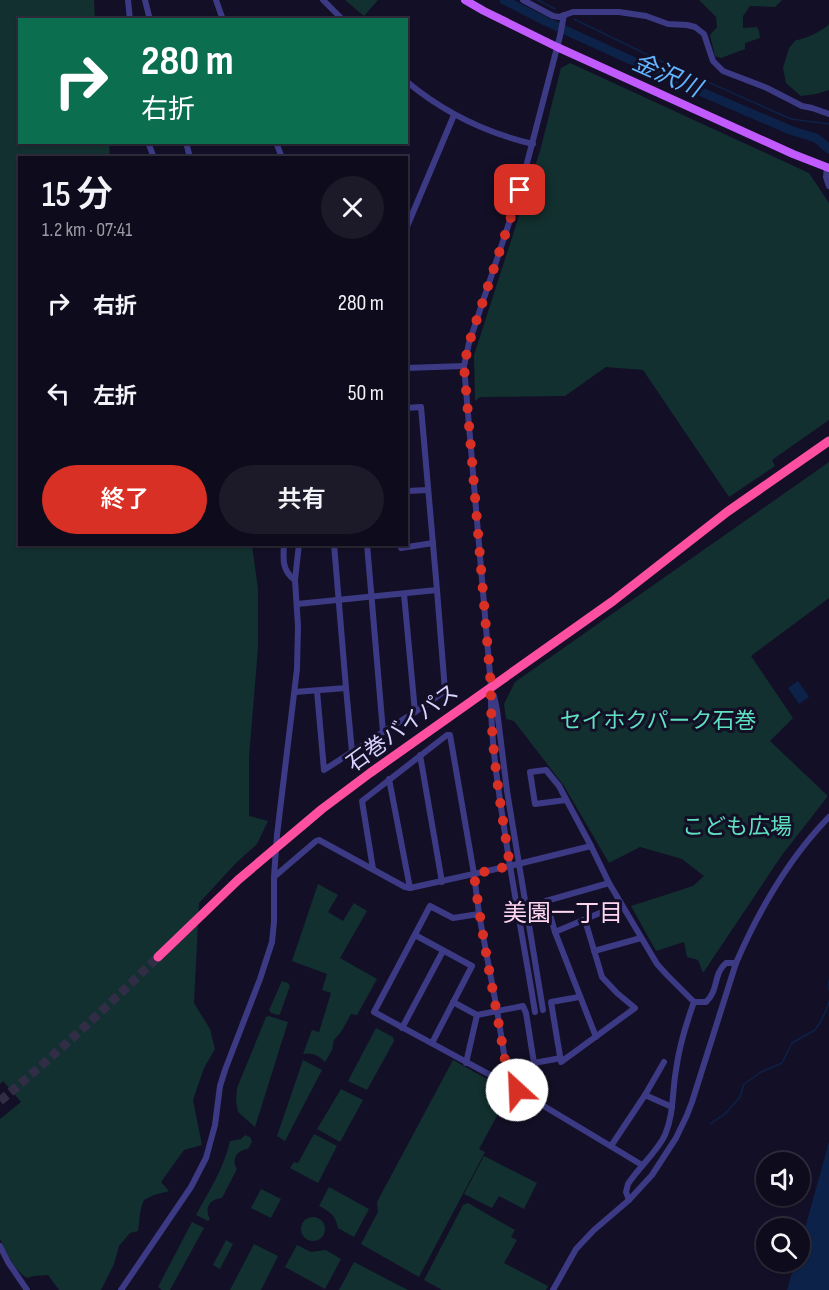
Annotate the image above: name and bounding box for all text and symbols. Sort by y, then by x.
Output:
text: 280 m [141,36,234,87]
icon: right [42,42,120,120]
water label: 金沢川 [628,48,708,105]
text: 右折 [141,94,195,126]
pin [494,164,545,215]
icon: arrive [503,173,536,206]
text: 15 分 [42,174,112,217]
button: close [321,176,384,239]
text: 1.2 km · 07:41 [42,218,132,242]
icon: right [42,287,75,320]
text: 280 m [338,290,384,317]
text: 右折 [93,293,137,320]
icon: left [42,377,75,410]
text: 50 m [348,380,384,407]
text: 左折 [93,383,137,410]
button: 終了 [42,465,207,534]
button: 共有 [219,465,384,534]
street label: 石巻バイパス [342,679,464,778]
park label: セイホクパーク石巻 [560,708,756,735]
park label: こども広場 [682,814,792,841]
district label: 美園一丁目 [503,899,623,928]
position arrow [485,1058,549,1122]
map controls [756,1152,810,1272]
button: sound [756,1152,810,1206]
button: search [756,1218,810,1272]

